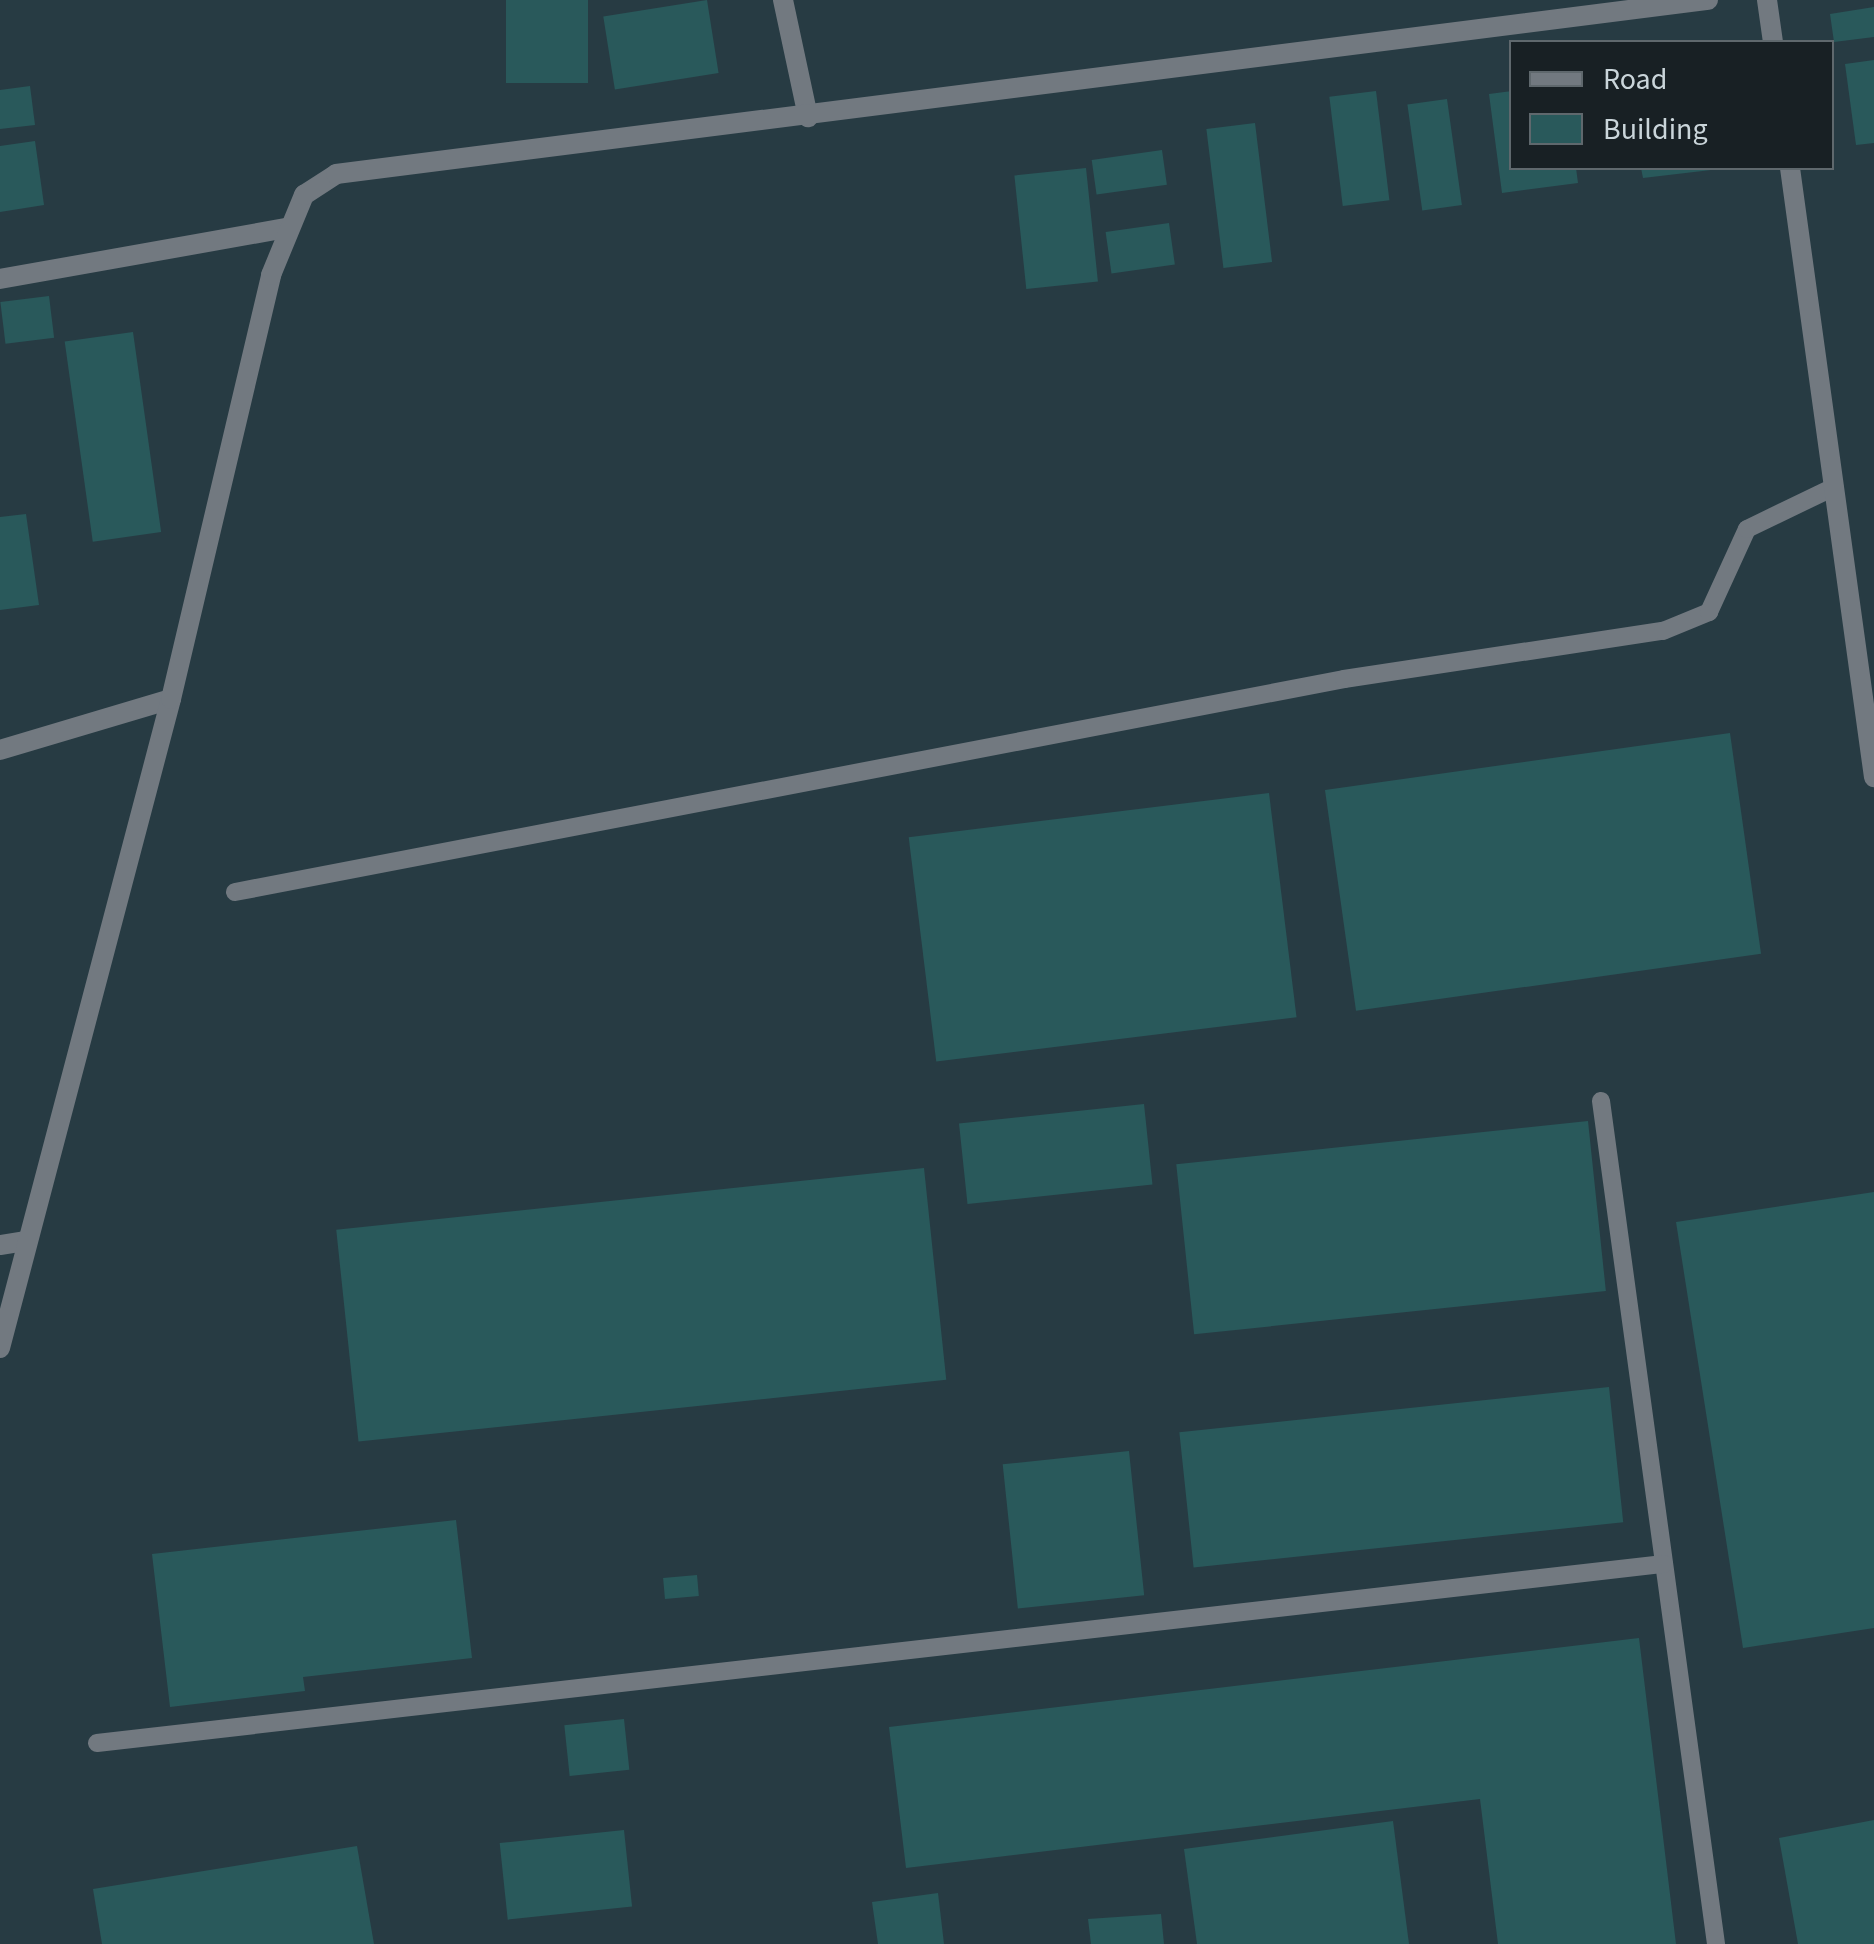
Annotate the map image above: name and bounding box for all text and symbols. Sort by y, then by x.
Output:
legend [1509,40,1834,170]
text: Road [1603,58,1667,101]
text: Building [1603,108,1708,151]

